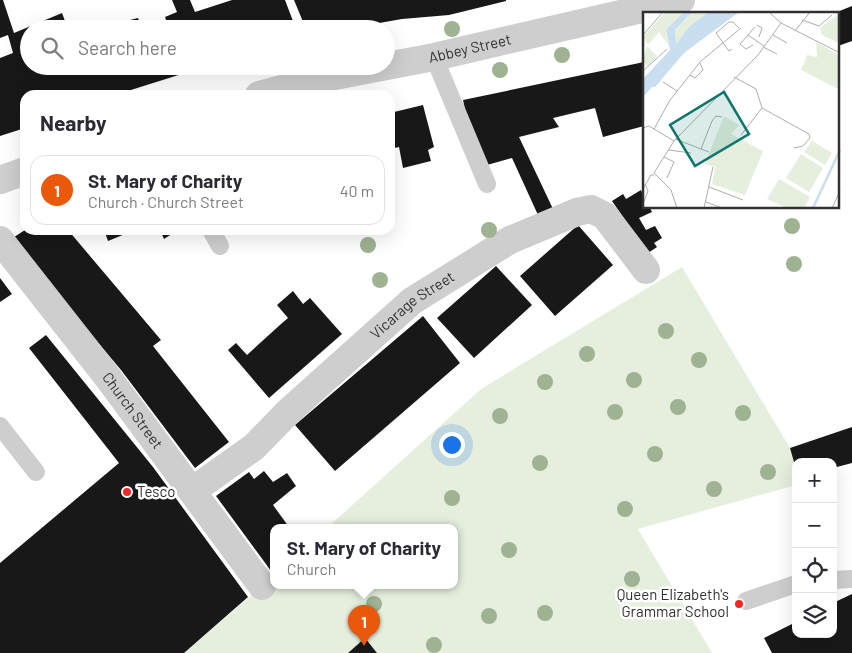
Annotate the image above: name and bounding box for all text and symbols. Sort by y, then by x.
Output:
inset map [643,12,840,209]
search box [20,20,395,75]
street label: Abbey Street [427,30,513,66]
icon: search [38,34,66,62]
text: Search here [78,36,177,59]
text: Nearby [40,110,106,135]
text: St. Mary of Charity [88,169,242,192]
text: 1 [54,181,60,200]
text: 40 m [340,181,374,200]
text: Church · Church Street [88,192,244,211]
street label: Vicarage Street [366,267,457,342]
street label: Church Street [99,368,167,452]
your location [439,432,465,458]
map controls [792,458,837,638]
button: + [792,458,837,503]
place label: Tesco [137,482,176,500]
marker: Tesco [121,486,133,498]
button: − [792,503,837,548]
popup [270,524,458,589]
text: St. Mary of Charity [287,536,441,559]
button: locate [792,548,837,593]
text: Church [287,559,336,578]
place label: Queen Elizabeth's Grammar School [617,585,729,620]
button: layers [792,593,837,638]
marker: Queen Elizabeth's Grammar School [733,598,745,610]
pin: 1 [348,605,380,646]

